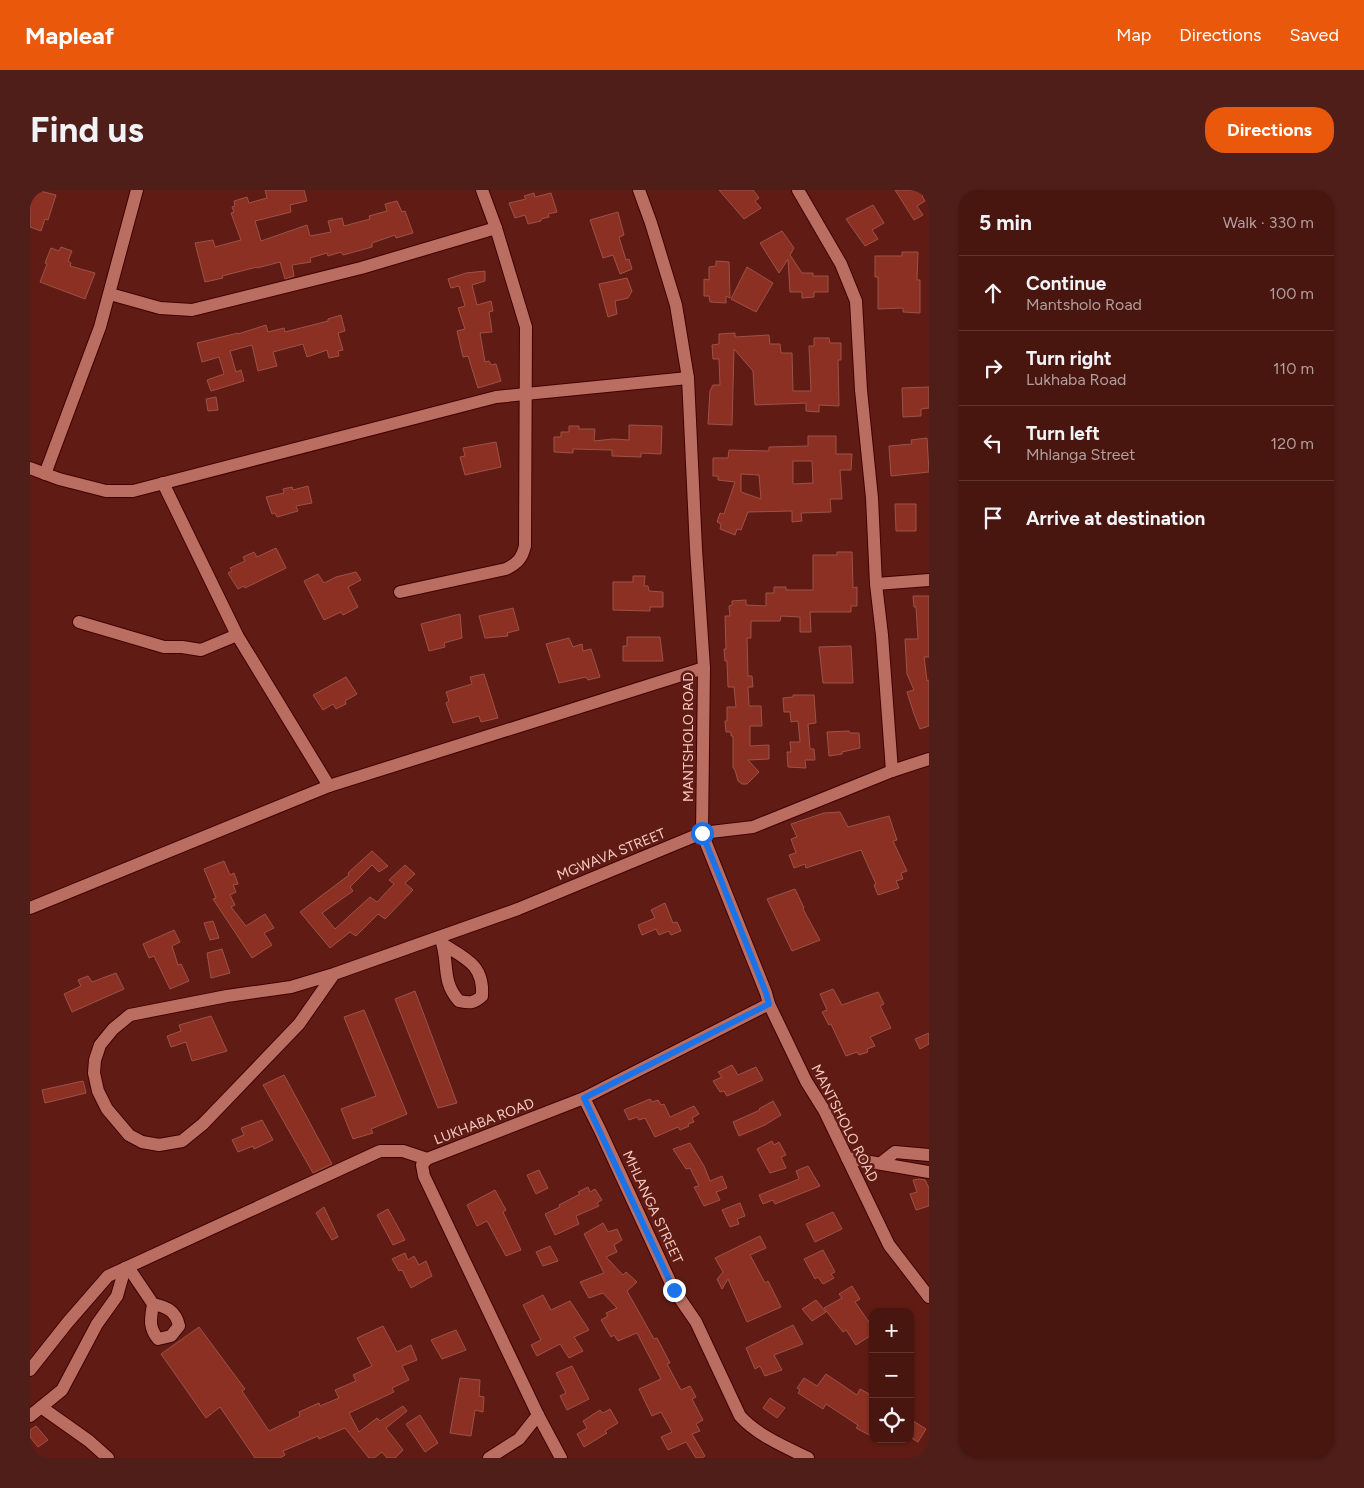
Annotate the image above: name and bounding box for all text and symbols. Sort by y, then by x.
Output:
text: Mapleaf [25,21,114,50]
text: Map [1116,24,1151,46]
text: Directions [1179,24,1261,46]
text: Saved [1289,24,1339,46]
button: Directions [1205,107,1334,153]
text: Find us [30,109,144,151]
text: 5 min [979,210,1032,235]
text: Walk · 330 m [1223,213,1314,232]
text: Continue [1026,272,1106,295]
icon: ahead [979,279,1007,307]
text: 100 m [1269,284,1314,303]
text: Mantsholo Road [1026,295,1142,314]
text: Turn right [1026,347,1112,370]
icon: right [979,354,1007,382]
text: 110 m [1273,359,1314,378]
text: Lukhaba Road [1026,370,1126,389]
text: Turn left [1026,422,1100,445]
icon: left [979,429,1007,457]
text: 120 m [1271,434,1314,453]
text: Mhlanga Street [1026,445,1135,464]
icon: arrive [979,504,1007,532]
text: Arrive at destination [1026,507,1205,530]
street label: MANTSHOLO ROAD [680,672,697,802]
route start [691,822,714,845]
street label: MGWAVA STREET [554,825,668,884]
street label: MANTSHOLO ROAD [807,1061,882,1185]
street label: LUKHABA ROAD [432,1095,537,1148]
street label: MHLANGA STREET [619,1148,686,1267]
route end [663,1279,686,1302]
map controls [869,1308,914,1443]
button: + [869,1308,914,1353]
button: − [869,1353,914,1398]
button: locate [869,1398,914,1443]

